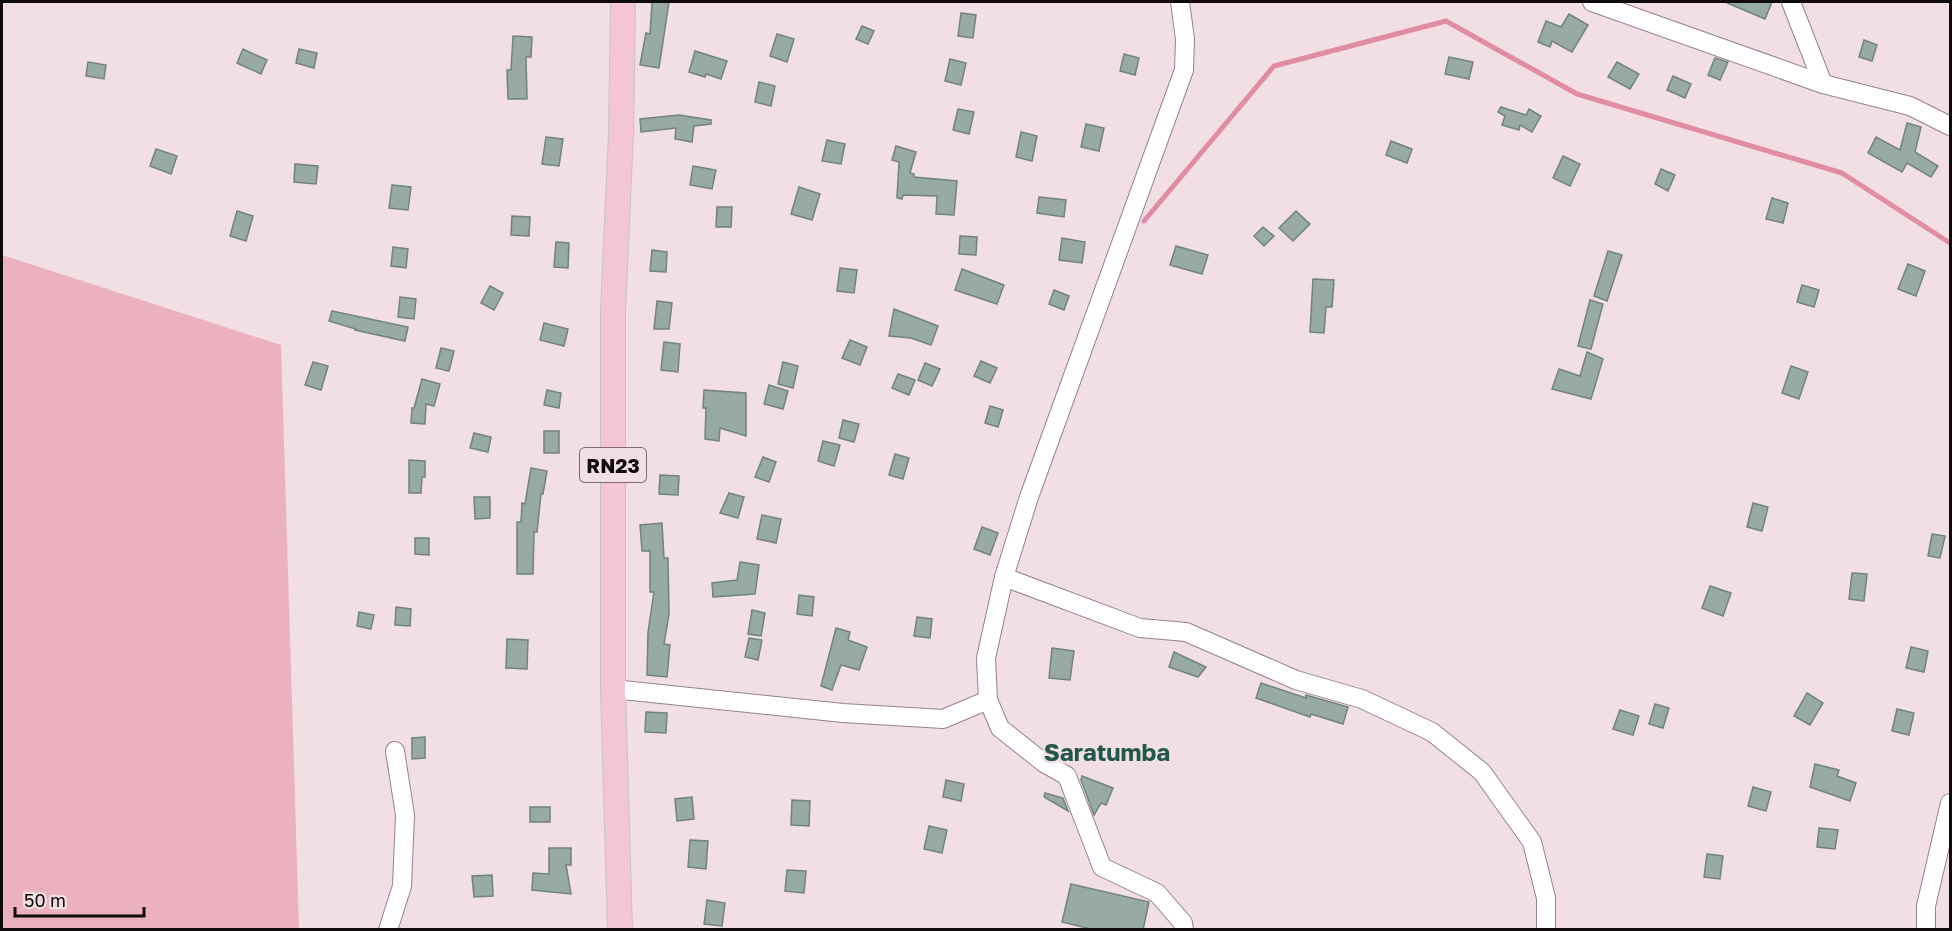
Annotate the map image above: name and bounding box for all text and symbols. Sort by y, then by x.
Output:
road number: RN23 [580,448,646,482]
district label: Saratumba [1044,737,1170,766]
scale bar [15,880,144,918]
text: 50 m [24,889,66,911]

